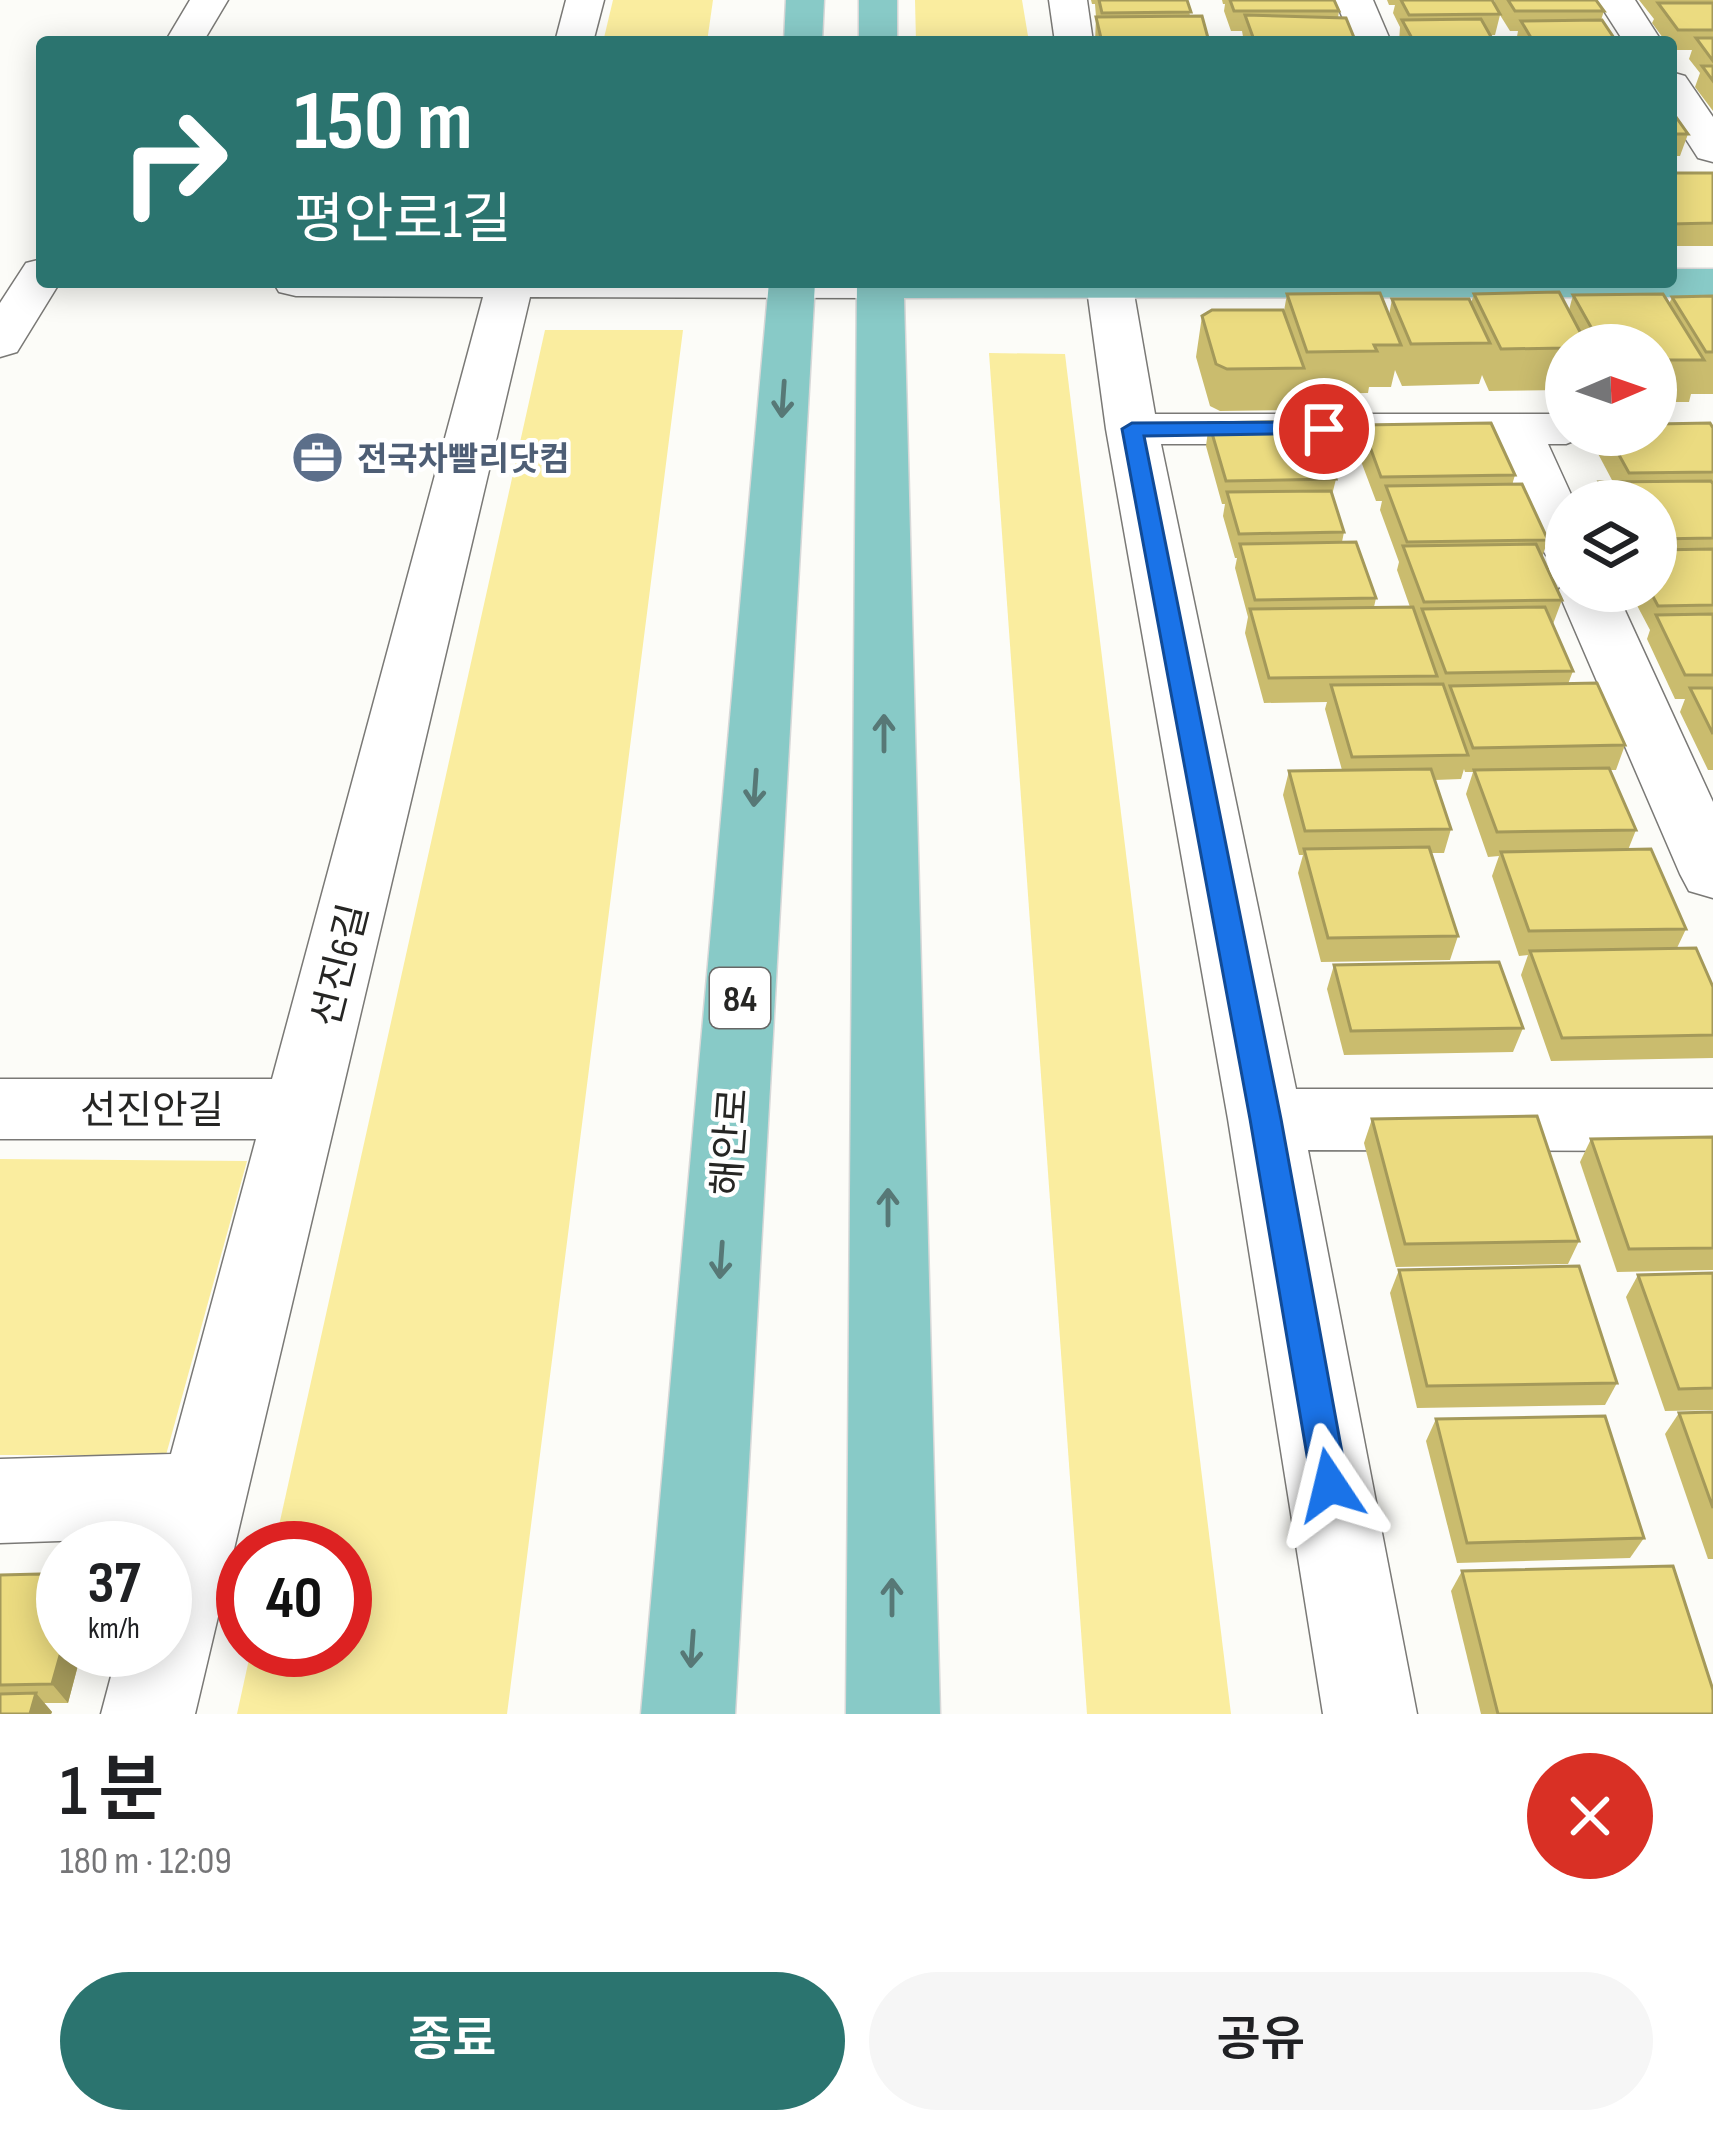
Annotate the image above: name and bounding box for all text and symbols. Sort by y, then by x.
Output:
text: 150 m [294,72,473,173]
icon: right [96,84,252,240]
text: 평안로1길 [294,188,512,253]
north arrow [1545,324,1677,456]
map controls [1545,324,1677,612]
pin [1273,378,1375,480]
one-way arrow [772,379,795,418]
icon: arrive [1291,396,1357,462]
office icon: 전국차빨리닷컴 [290,430,346,486]
place label: 전국차빨리닷컴 [357,440,570,480]
button: layers [1545,480,1677,612]
one-way arrow [873,714,895,753]
one-way arrow [744,768,767,807]
street label: 선진6길 [304,899,379,1032]
road number: 84 [710,968,770,1028]
street label: 해안로 [704,1087,759,1198]
street label: 선진안길 [80,1088,224,1135]
one-way arrow [877,1188,899,1227]
one-way arrow [709,1240,732,1279]
position arrow [1267,1422,1393,1548]
speed limit sign: 40 [216,1521,372,1677]
text: 37 [87,1548,141,1620]
one-way arrow [880,1578,903,1617]
text: km/h [88,1611,140,1647]
one-way arrow [681,1629,704,1668]
text: 1 분 [60,1749,164,1836]
button: close [1527,1753,1653,1879]
text: 180 m · 12:09 [60,1838,232,1885]
button: 종료 [60,1972,845,2110]
button: 공유 [869,1972,1653,2110]

